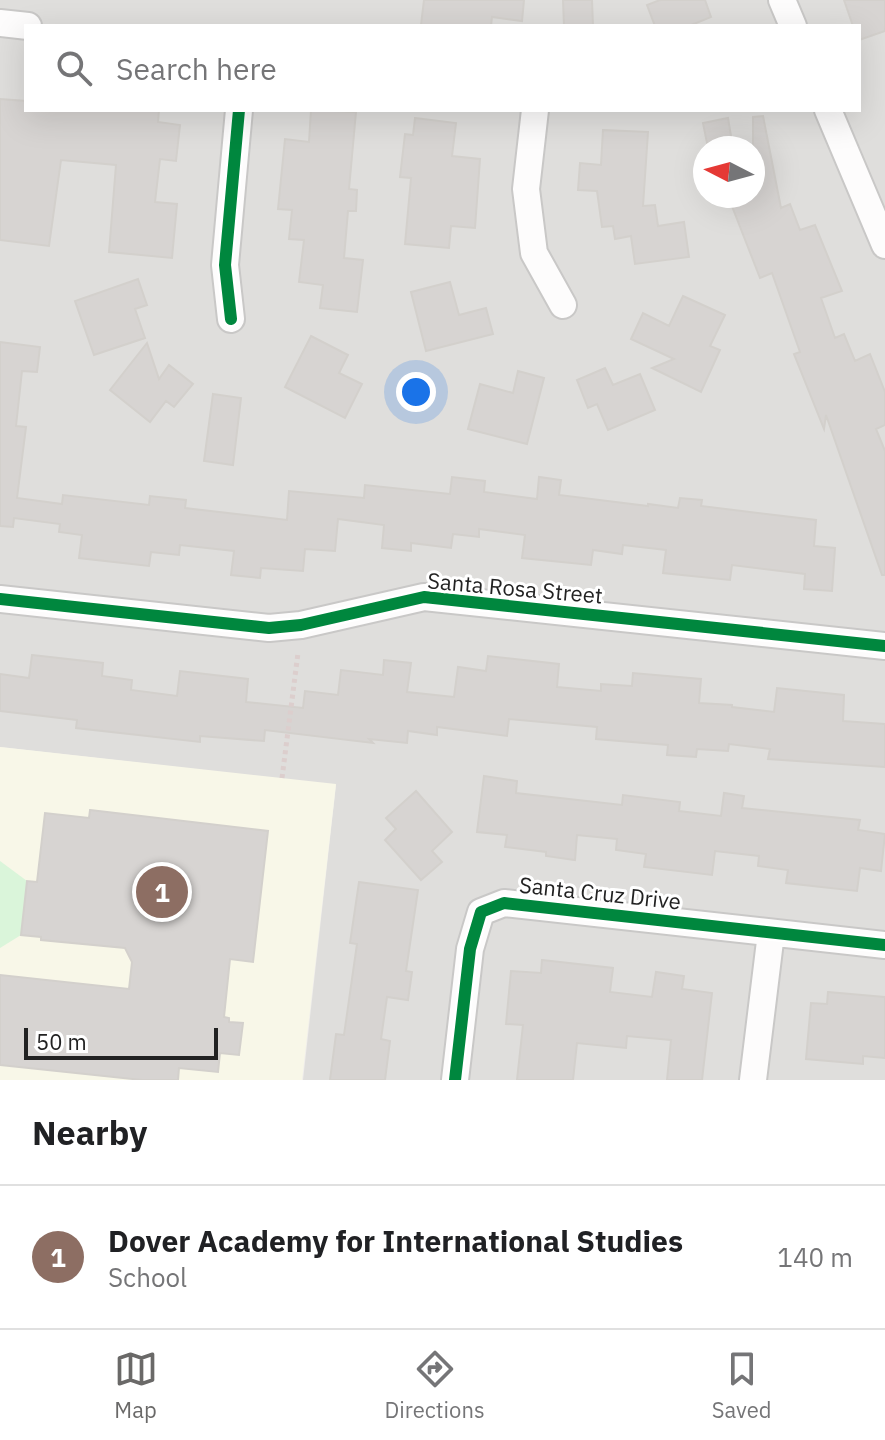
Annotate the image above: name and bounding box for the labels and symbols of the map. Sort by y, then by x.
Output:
north arrow [693,136,765,208]
your location [396,372,436,412]
street label: Santa Rosa Street [426,565,604,610]
pin: 1 [136,862,188,922]
street label: Santa Cruz Drive [518,870,682,915]
scale bar [24,1024,218,1060]

